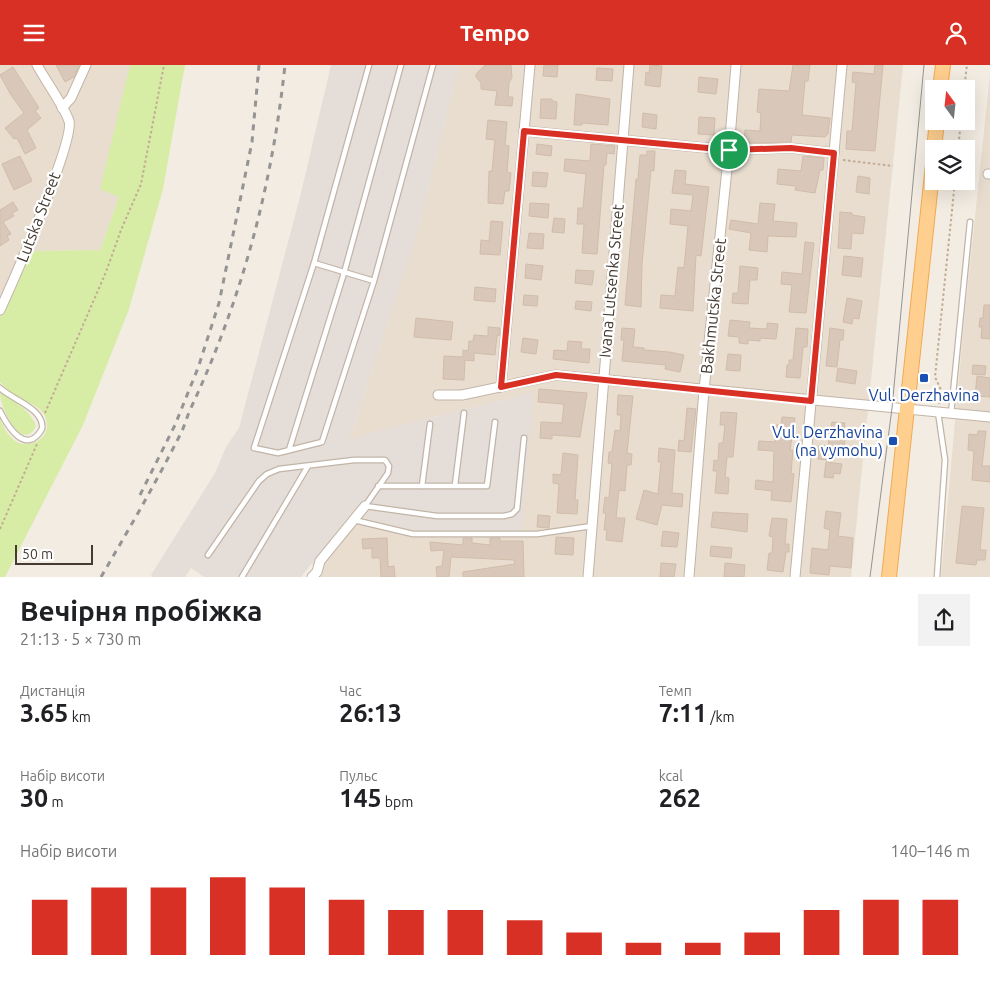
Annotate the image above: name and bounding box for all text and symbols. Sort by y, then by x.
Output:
icon: menu [20,19,48,47]
icon: person [942,19,970,47]
text: Tempo [460,20,530,45]
north arrow [925,80,975,130]
map controls [925,80,975,190]
pin [708,129,750,171]
icon: arrive [715,136,743,164]
button: layers [925,140,975,190]
street label: Lutska Street [13,169,64,265]
street label: Ivana Lutsenka Street [595,203,627,359]
street label: Bakhmutska Street [697,237,729,375]
marker: Vul. Derzhavina [918,372,930,384]
place label: Vul. Derzhavina [869,386,979,404]
place label: Vul. Derzhavina (na vymohu) [772,423,883,460]
marker: Vul. Derzhavina (na vymohu) [887,435,899,447]
scale bar [15,542,92,565]
text: 50 m [22,546,53,562]
button: share [918,594,970,646]
text: Вечірня пробіжка [20,595,263,626]
text: 21:13 · 5 × 730 m [20,630,141,648]
text: Дистанція [20,683,85,699]
text: Час [339,683,362,699]
text: Темп [659,683,692,699]
text: 3.65 [20,699,68,727]
text: 26:13 [339,699,402,727]
text: 7:11 [659,699,707,727]
text: km [68,709,91,725]
text: /km [707,709,735,725]
text: Набір висоти [20,768,105,784]
text: Пульс [339,768,377,784]
text: kcal [659,768,683,784]
text: 30 [20,784,48,812]
text: 145 [339,784,382,812]
text: 262 [659,784,701,812]
text: m [48,794,64,810]
text: bpm [382,794,413,810]
text: Набір висоти [20,842,117,860]
text: 140–146 m [890,842,970,860]

